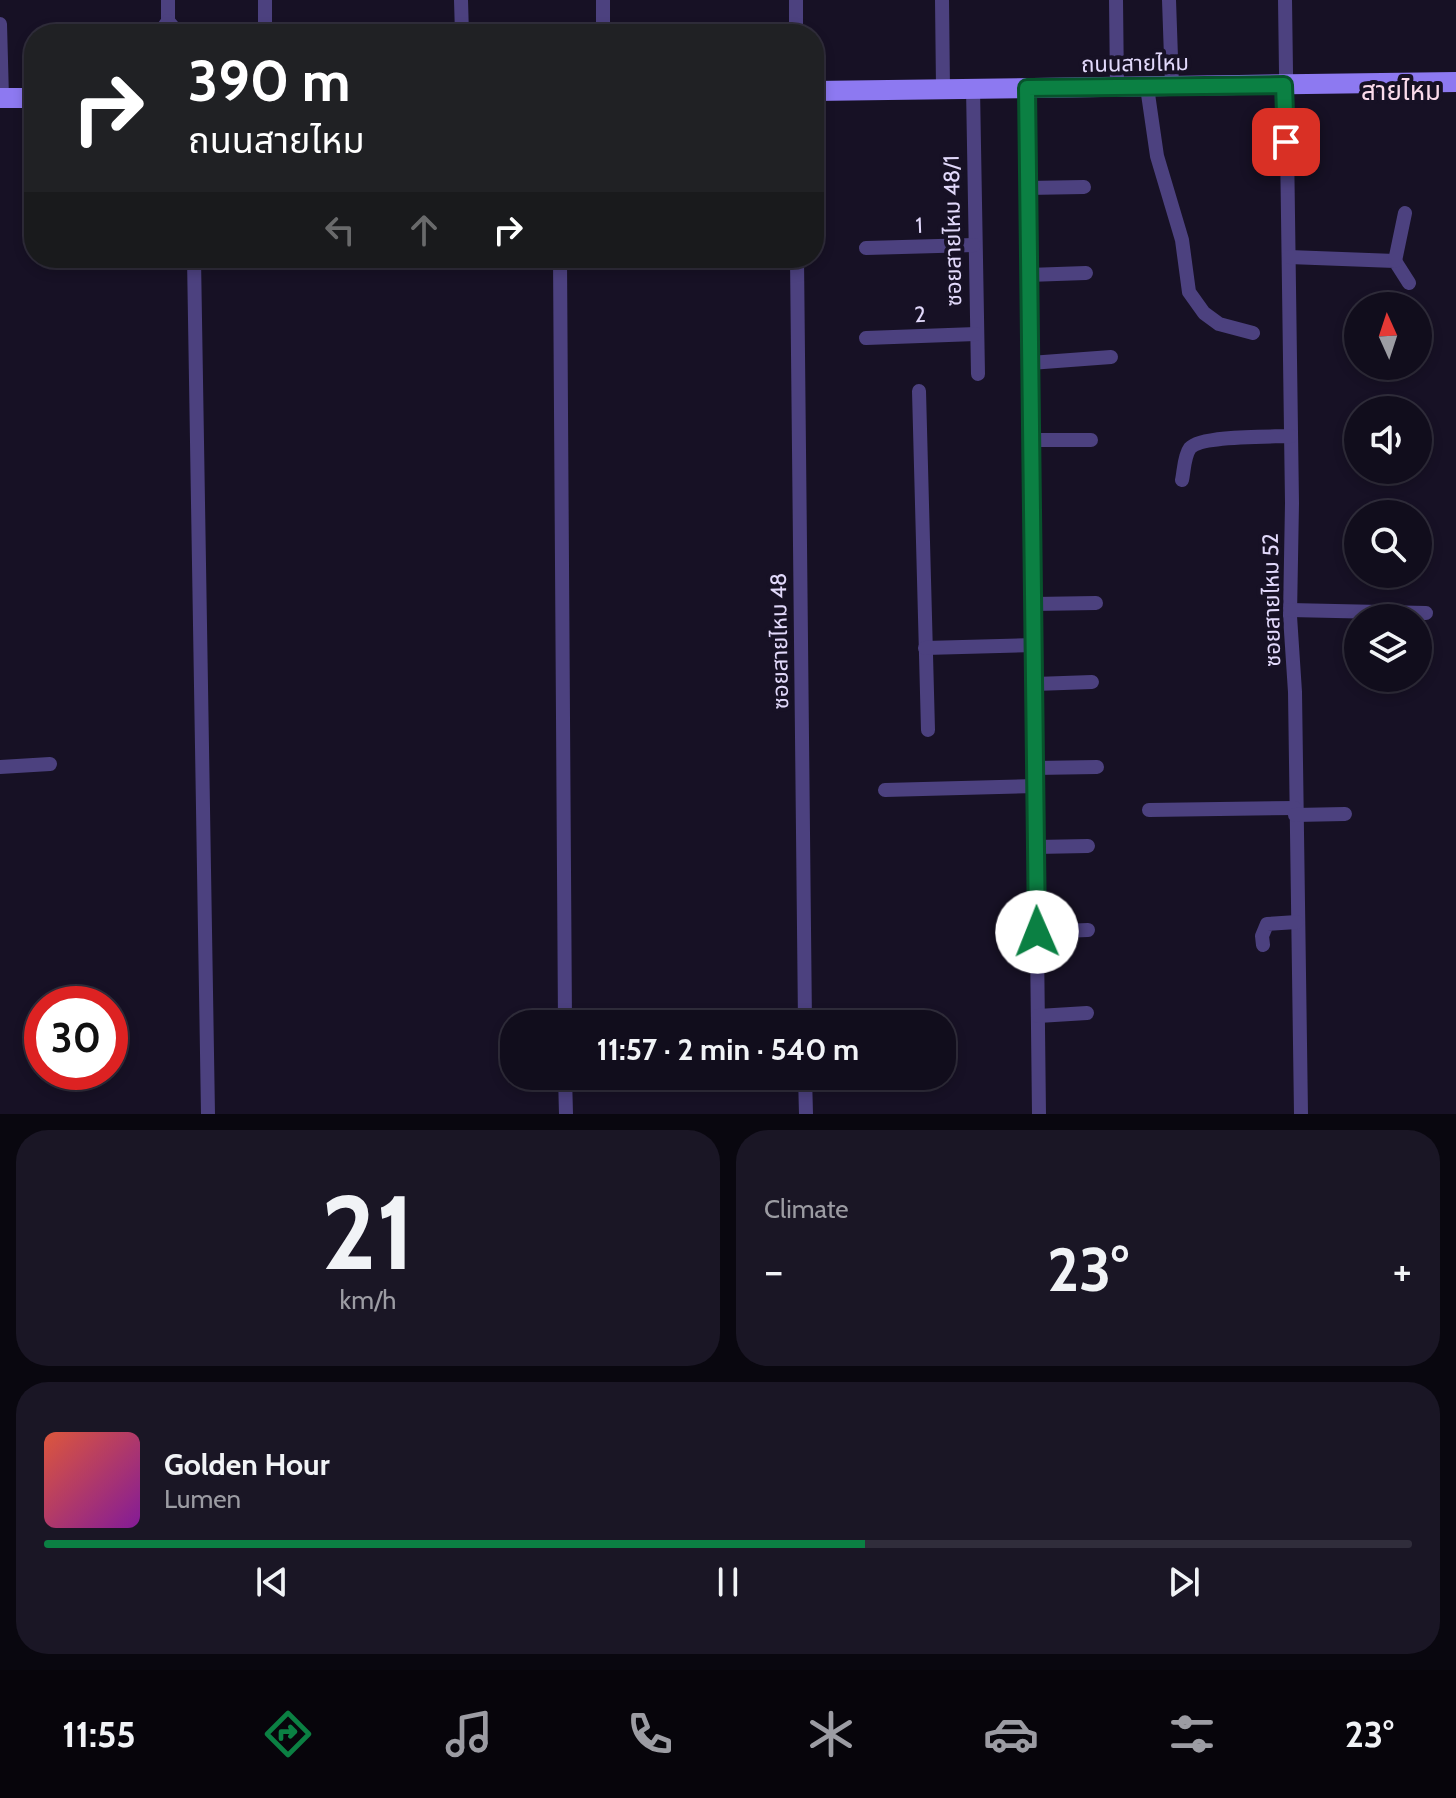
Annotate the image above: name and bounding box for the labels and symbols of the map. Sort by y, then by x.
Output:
street label: ถนนสายไหม [1081,49,1189,78]
district label: สายไหม [1361,75,1441,107]
pin [1252,108,1320,176]
street label: ซอยสายไหม 48/1 [938,155,967,307]
street label: 1 [915,212,923,239]
north arrow [1344,292,1432,380]
street label: 2 [914,301,926,328]
street label: ซอยสายไหม 52 [1257,533,1286,667]
street label: ซอยสายไหม 48 [765,572,794,710]
position arrow [995,890,1079,974]
speed limit sign: 30 [24,986,128,1090]

